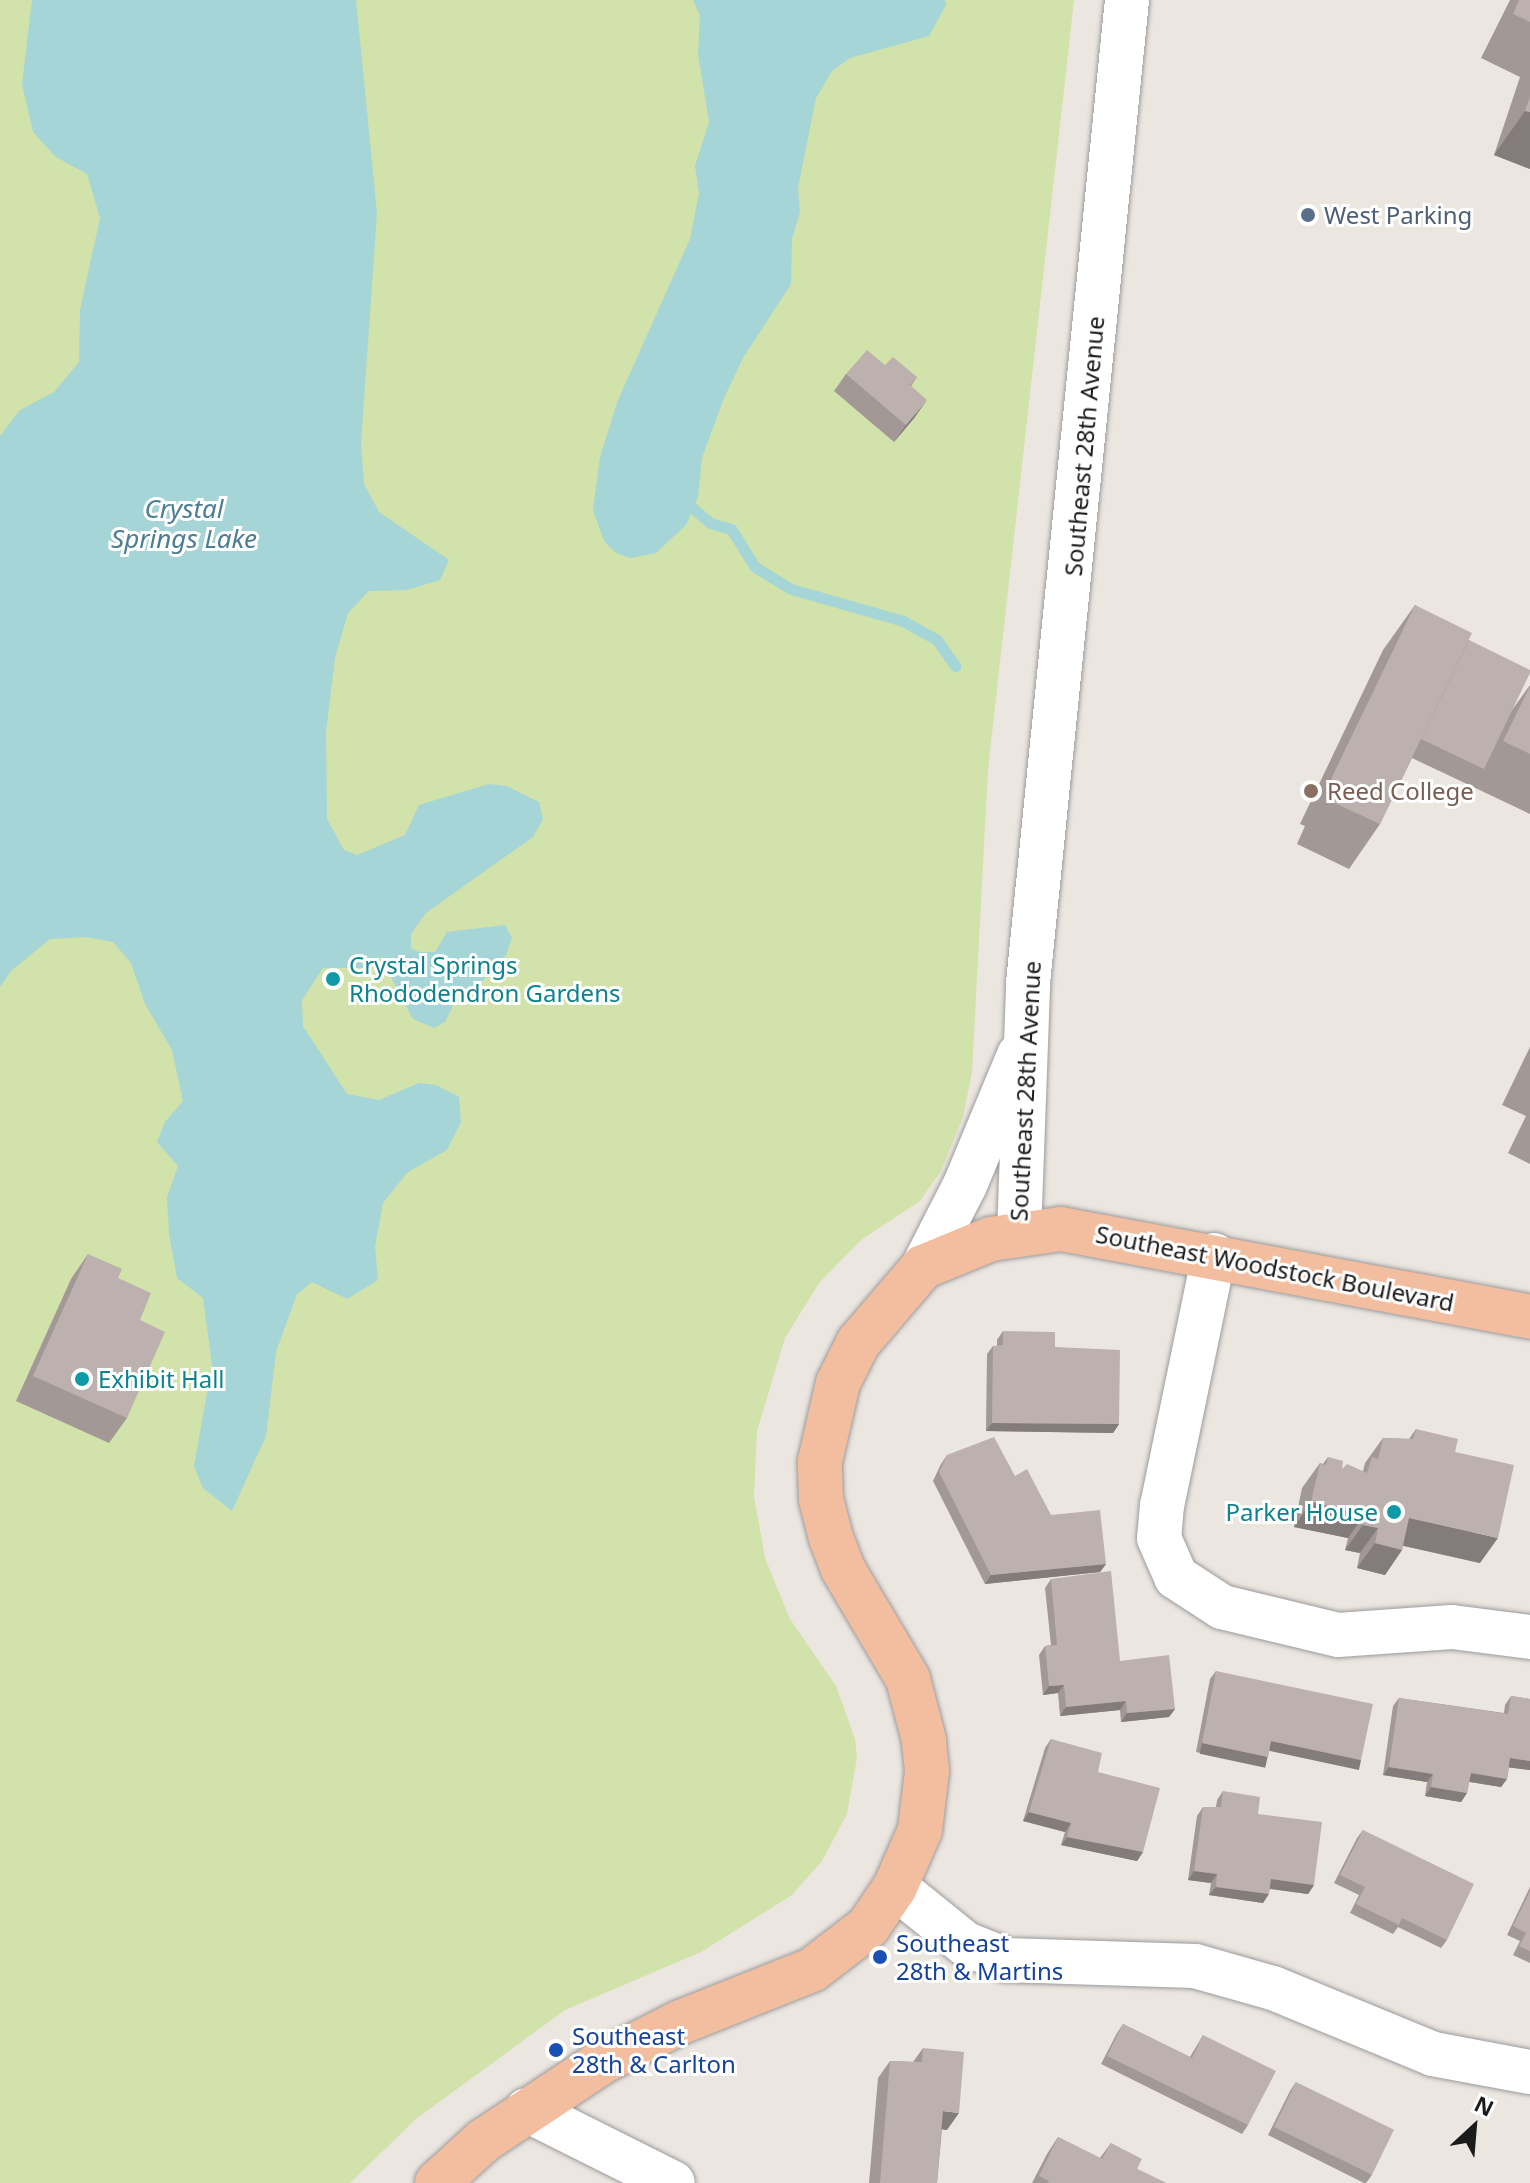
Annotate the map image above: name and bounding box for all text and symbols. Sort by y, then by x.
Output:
place label: West Parking [1324,201,1472,229]
marker: West Parking [1299,206,1317,224]
street label: Southeast 28th Avenue [1058,315,1110,577]
water label: Crystal Springs Lake [111,493,257,554]
place label: Reed College [1327,777,1474,805]
marker: Reed College [1302,782,1320,800]
place label: Crystal Springs Rhododendron Gardens [349,951,620,1007]
street label: Southeast 28th Avenue [1004,960,1046,1222]
marker: Crystal Springs Rhododendron Gardens [324,970,342,988]
street label: Southeast Woodstock Boulevard [1093,1219,1457,1317]
place label: Exhibit Hall [98,1365,225,1393]
marker: Exhibit Hall [73,1370,91,1388]
place label: Parker House [1225,1498,1378,1526]
marker: Parker House [1385,1503,1403,1521]
place label: Southeast 28th & Martins [896,1929,1063,1985]
marker: Southeast 28th & Martins [871,1948,889,1966]
place label: Southeast 28th & Carlton [572,2022,736,2078]
marker: Southeast 28th & Carlton [547,2041,565,2059]
north arrow [1434,2087,1514,2167]
text: N [1470,2088,1499,2123]

